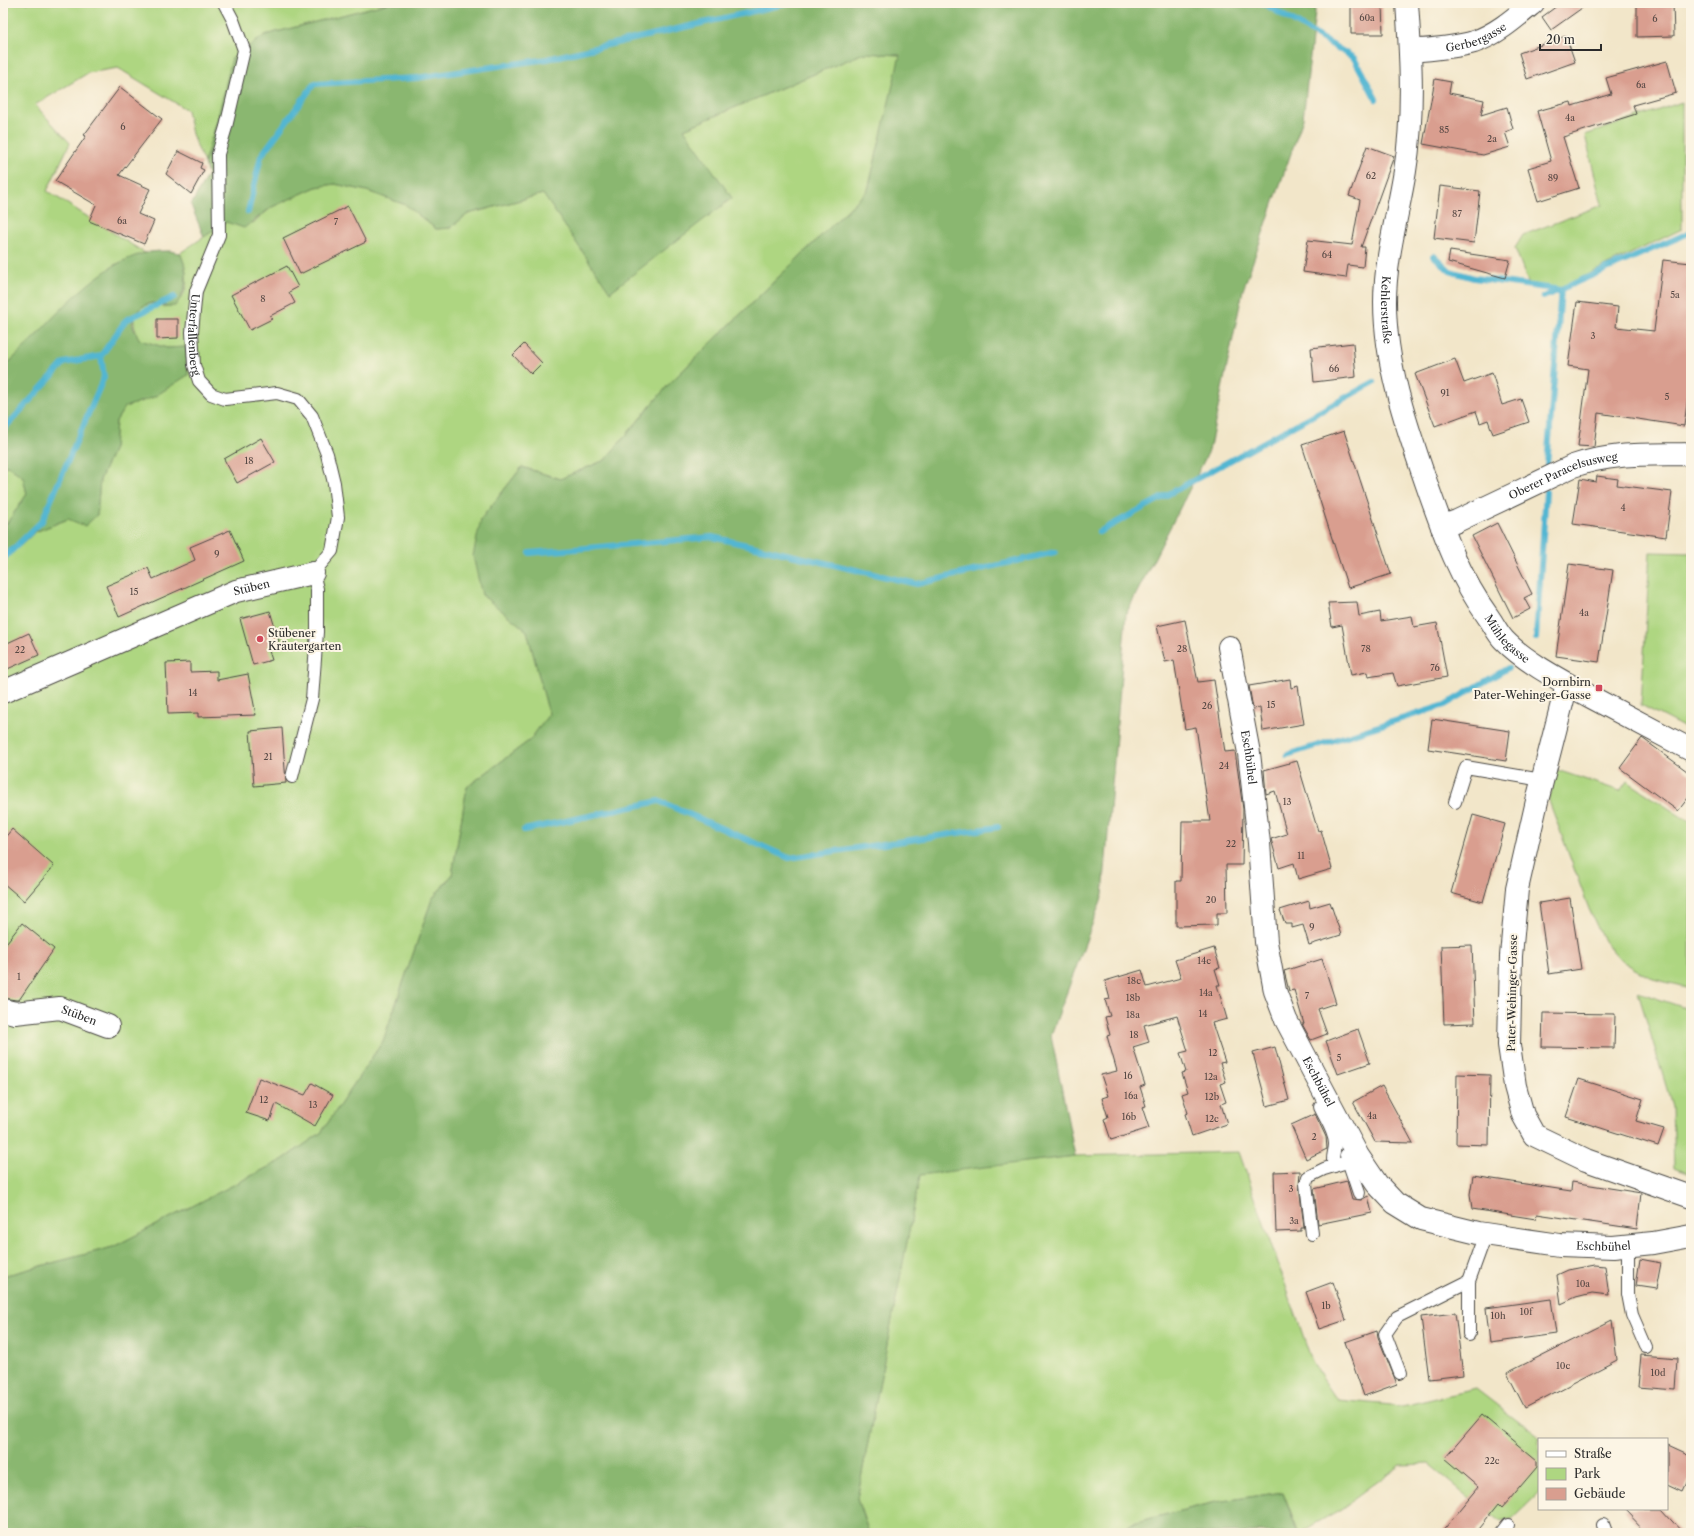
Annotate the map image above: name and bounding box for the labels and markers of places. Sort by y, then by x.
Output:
place label: Stübener Kräutergarten [268,626,342,653]
marker: Stübener Kräutergarten [255,634,265,644]
place label: Dornbirn Pater-Wehinger-Gasse [1473,675,1591,702]
marker: Dornbirn Pater-Wehinger-Gasse [1594,683,1604,693]

